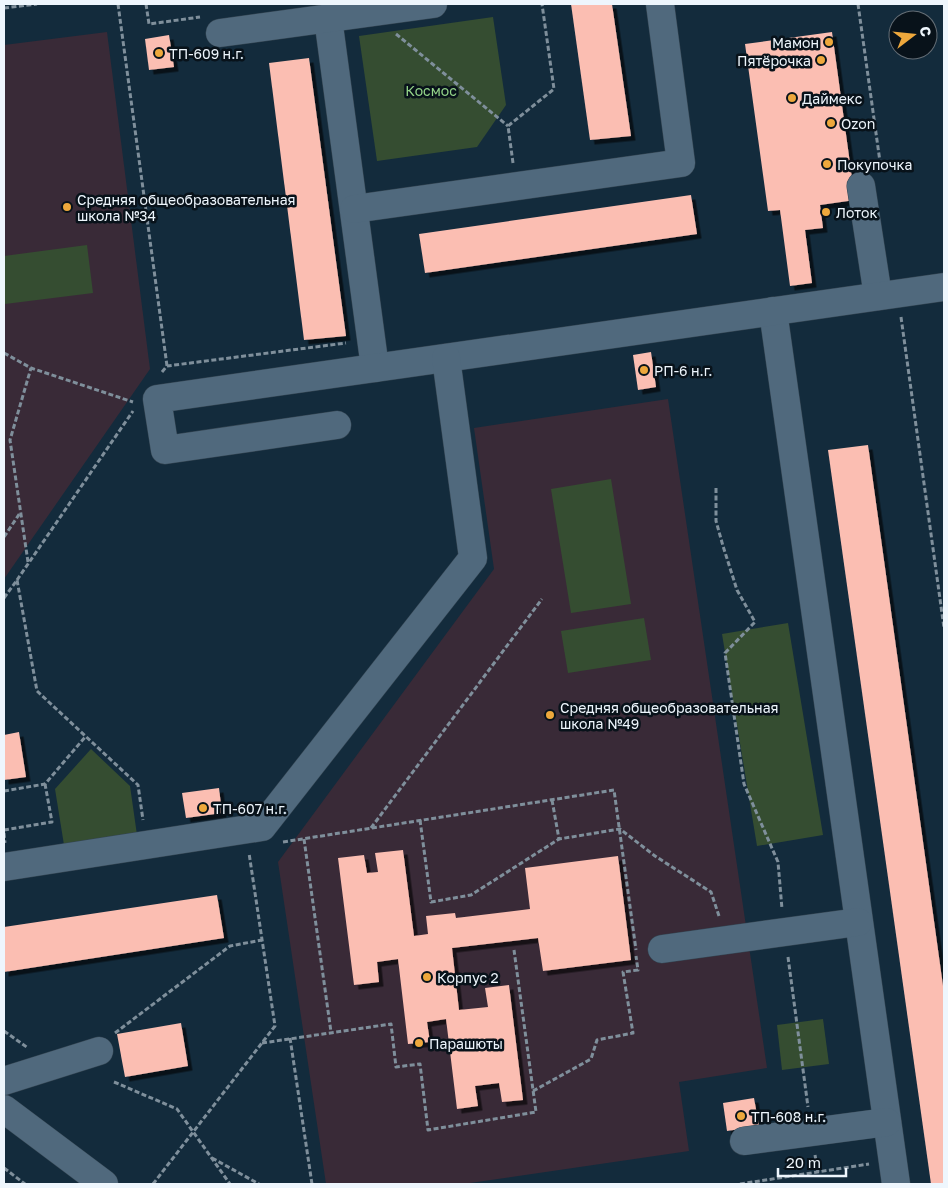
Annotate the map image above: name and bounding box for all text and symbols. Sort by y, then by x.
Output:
north arrow [888,10,938,60]
text: С [916,24,936,38]
place label: Мамон [772,34,819,51]
marker: Мамон [823,36,835,48]
place label: ТП-609 н.г. [169,45,244,62]
marker: ТП-609 н.г. [153,47,165,59]
place label: Пятёрочка [737,52,811,69]
marker: Пятёрочка [815,54,827,66]
park label: Космос [405,82,457,99]
place label: Даймекс [802,90,863,107]
marker: Даймекс [786,92,798,104]
place label: Ozon [841,115,875,132]
marker: Ozon [825,117,837,129]
place label: Покупочка [837,156,912,173]
marker: Покупочка [821,158,833,170]
place label: Средняя общеобразовательная школа №34 [77,191,296,224]
marker: Средняя общеобразовательная школа №34 [61,201,73,213]
place label: Лоток [836,204,877,221]
marker: Лоток [820,206,832,218]
place label: РП-6 н.г. [654,362,712,379]
marker: РП-6 н.г. [638,364,650,376]
place label: Средняя общеобразовательная школа №49 [560,699,779,732]
marker: Средняя общеобразовательная школа №49 [544,709,556,721]
place label: ТП-607 н.г. [213,800,287,817]
marker: ТП-607 н.г. [197,802,209,814]
place label: Корпус 2 [437,969,499,986]
marker: Корпус 2 [421,971,433,983]
place label: Парашюты [429,1035,503,1052]
marker: Парашюты [413,1037,425,1049]
place label: ТП-608 н.г. [751,1108,826,1125]
marker: ТП-608 н.г. [735,1110,747,1122]
scale bar [778,1146,846,1178]
text: 20 m [786,1153,821,1171]

